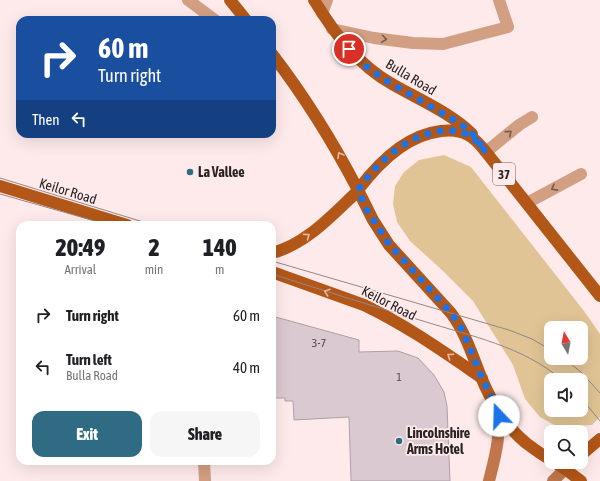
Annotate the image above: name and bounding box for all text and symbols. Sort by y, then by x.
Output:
icon: right [32,32,84,84]
text: 60 m [98,32,148,64]
pin [332,32,366,66]
one-way arrow [381,34,387,43]
icon: arrive [338,38,360,60]
street label: Bulla Road [383,56,439,98]
text: Turn right [98,65,161,86]
icon: left [68,108,90,130]
text: Then [32,111,60,128]
one-way arrow [504,131,511,138]
one-way arrow [337,152,344,159]
road number: 37 [493,163,515,185]
place label: La Vallee [198,164,245,180]
marker: La Vallee [185,167,195,177]
street label: Keilor Road [37,175,99,207]
one-way arrow [550,184,558,191]
text: 20:49 [55,234,105,261]
text: 2 [148,234,160,261]
text: 140 [203,234,237,261]
one-way arrow [302,234,309,241]
text: Arrival [64,262,96,277]
text: min [145,262,163,277]
text: m [215,262,224,277]
street label: Keilor Road [359,282,419,324]
one-way arrow [324,288,331,296]
icon: right [32,304,54,326]
text: Turn right [66,307,119,324]
text: 60 m [233,307,260,324]
north arrow [544,321,588,365]
map controls [544,321,588,469]
house number: 3-7 [312,336,326,350]
text: Turn left [66,351,112,368]
one-way arrow [447,353,454,361]
icon: left [32,356,54,378]
text: 40 m [233,359,260,376]
text: Bulla Road [66,368,118,383]
house number: 1 [396,370,402,384]
button: sound [544,373,588,417]
position arrow [478,395,520,437]
button: Exit [32,411,142,457]
button: Share [150,411,260,457]
place label: Lincolnshire Arms Hotel [406,425,470,457]
button: search [544,425,588,469]
marker: Lincolnshire Arms Hotel [394,436,404,446]

